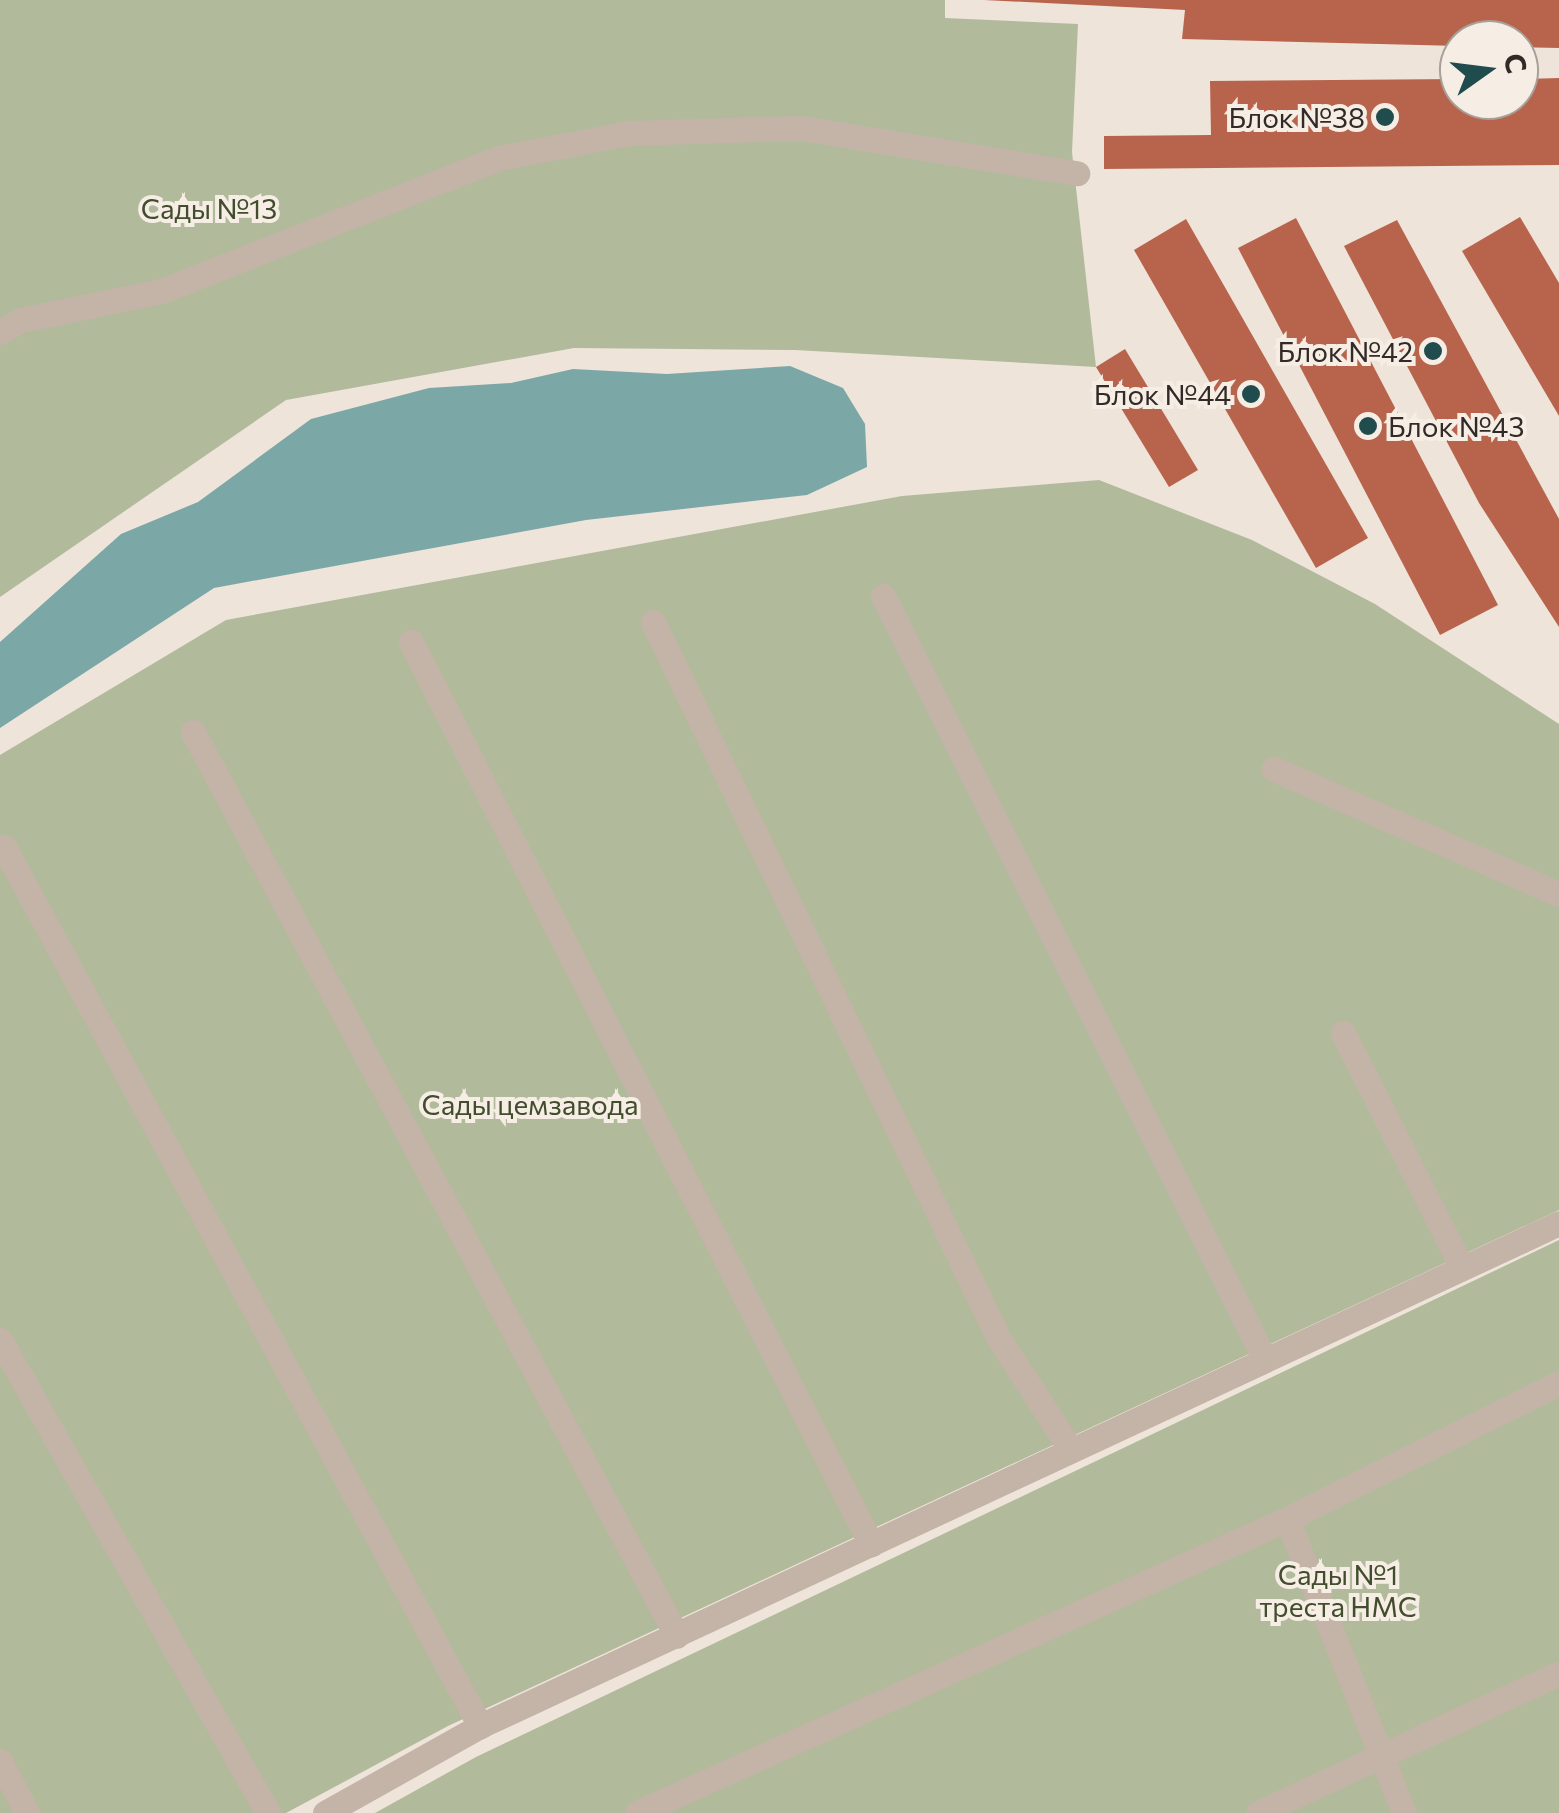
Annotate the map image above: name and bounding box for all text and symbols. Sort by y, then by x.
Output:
north arrow [1439,20,1539,120]
text: С [1497,50,1535,77]
place label: Блок №38 [1228,100,1365,134]
marker: Блок №38 [1374,106,1396,128]
park label: Сады №13 [141,191,277,225]
place label: Блок №42 [1277,334,1413,368]
marker: Блок №42 [1422,340,1444,362]
place label: Блок №44 [1094,377,1231,411]
marker: Блок №44 [1240,383,1262,405]
place label: Блок №43 [1388,409,1524,443]
marker: Блок №43 [1357,415,1379,437]
park label: Сады цемзавода [421,1087,639,1121]
park label: Сады №1 треста НМС [1259,1557,1417,1623]

